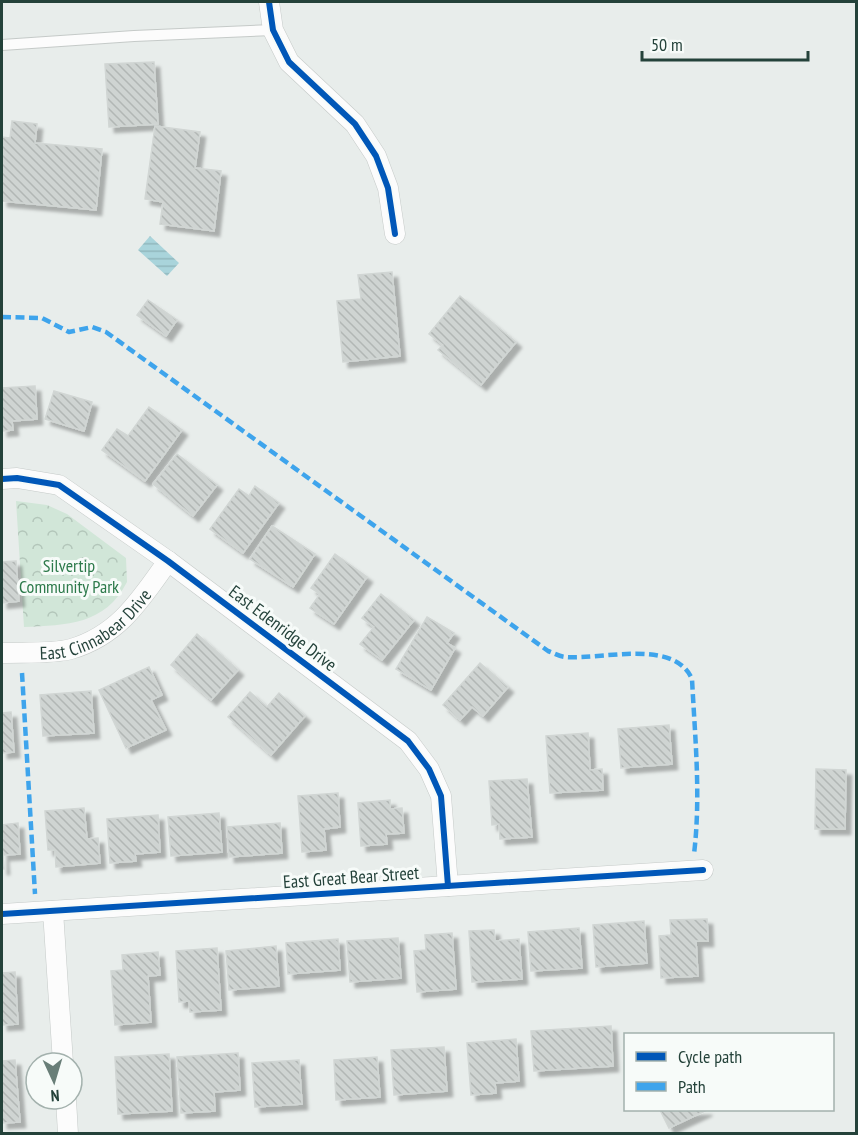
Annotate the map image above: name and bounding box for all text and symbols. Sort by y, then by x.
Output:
scale bar [642,24,808,62]
text: 50 m [651,33,683,56]
park label: Silvertip Community Park [19,554,119,598]
street label: East Edenridge Drive [225,580,341,676]
street label: East Cinnabear Drive [39,584,156,664]
street label: East Great Bear Street [282,861,420,893]
legend [624,1033,834,1111]
text: Cycle path [678,1045,742,1068]
north arrow [24,1051,84,1111]
text: Path [678,1075,706,1098]
text: N [50,1086,60,1106]

